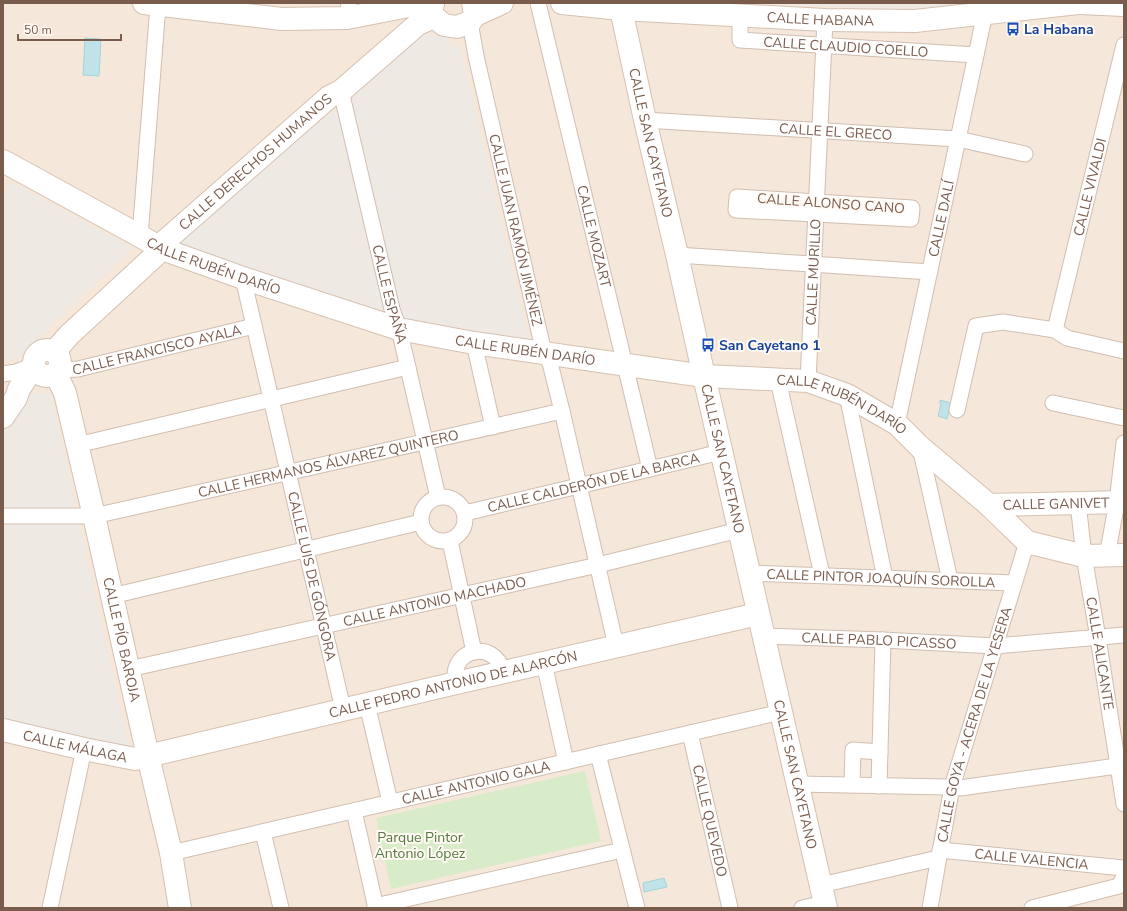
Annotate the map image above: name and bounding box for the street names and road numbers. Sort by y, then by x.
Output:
street label: CALLE HABANA [766,8,874,31]
street label: CALLE CLAUDIO COELLO [763,32,929,62]
street label: CALLE SAN CAYETANO [624,66,677,220]
street label: CALLE DERECHOS HUMANOS [175,89,337,235]
street label: CALLE EL GRECO [778,119,893,145]
street label: CALLE JUAN RAMÓN JIMÉNEZ [484,132,547,328]
street label: CALLE VIVALDI [1069,136,1111,238]
street label: CALLE DALÍ [924,177,959,259]
street label: CALLE MOZART [572,183,615,290]
street label: CALLE ALONSO CANO [756,189,906,218]
street label: CALLE MURILLO [802,218,826,326]
street label: CALLE RUBÉN DARÍO [143,233,283,300]
street label: CALLE ESPAÑA [367,243,411,346]
street label: CALLE FRANCISCO AYALA [72,320,243,379]
street label: CALLE RUBÉN DARÍO [453,331,597,370]
street label: CALLE RUBÉN DARÍO [776,370,911,439]
street label: CALLE SAN CAYETANO [696,382,749,535]
street label: CALLE HERMANOS ÁLVAREZ QUINTERO [196,425,461,502]
street label: CALLE CALDERÓN DE LA BARCA [485,448,702,517]
street label: CALLE LUIS DE GÓNGORA [283,490,341,663]
street label: CALLE GANIVET [1002,493,1110,515]
street label: CALLE PINTOR JOAQUÍN SOROLLA [766,565,996,592]
street label: CALLE ANTONIO MACHADO [341,572,528,631]
street label: CALLE PÍO BAROJA [98,575,145,704]
street label: CALLE ALICANTE [1081,595,1118,711]
street label: CALLE GOYA - ACERA DE LA YESERA [933,604,1017,844]
street label: CALLE PABLO PICASSO [801,628,957,654]
street label: CALLE PEDRO ANTONIO DE ALARCÓN [327,647,579,723]
street label: CALLE SAN CAYETANO [769,698,821,851]
street label: CALLE MÁLAGA [21,726,129,767]
street label: CALLE ANTONIO GALA [400,757,552,809]
street label: CALLE QUEVEDO [688,763,732,879]
street label: CALLE VALENCIA [973,844,1090,875]

